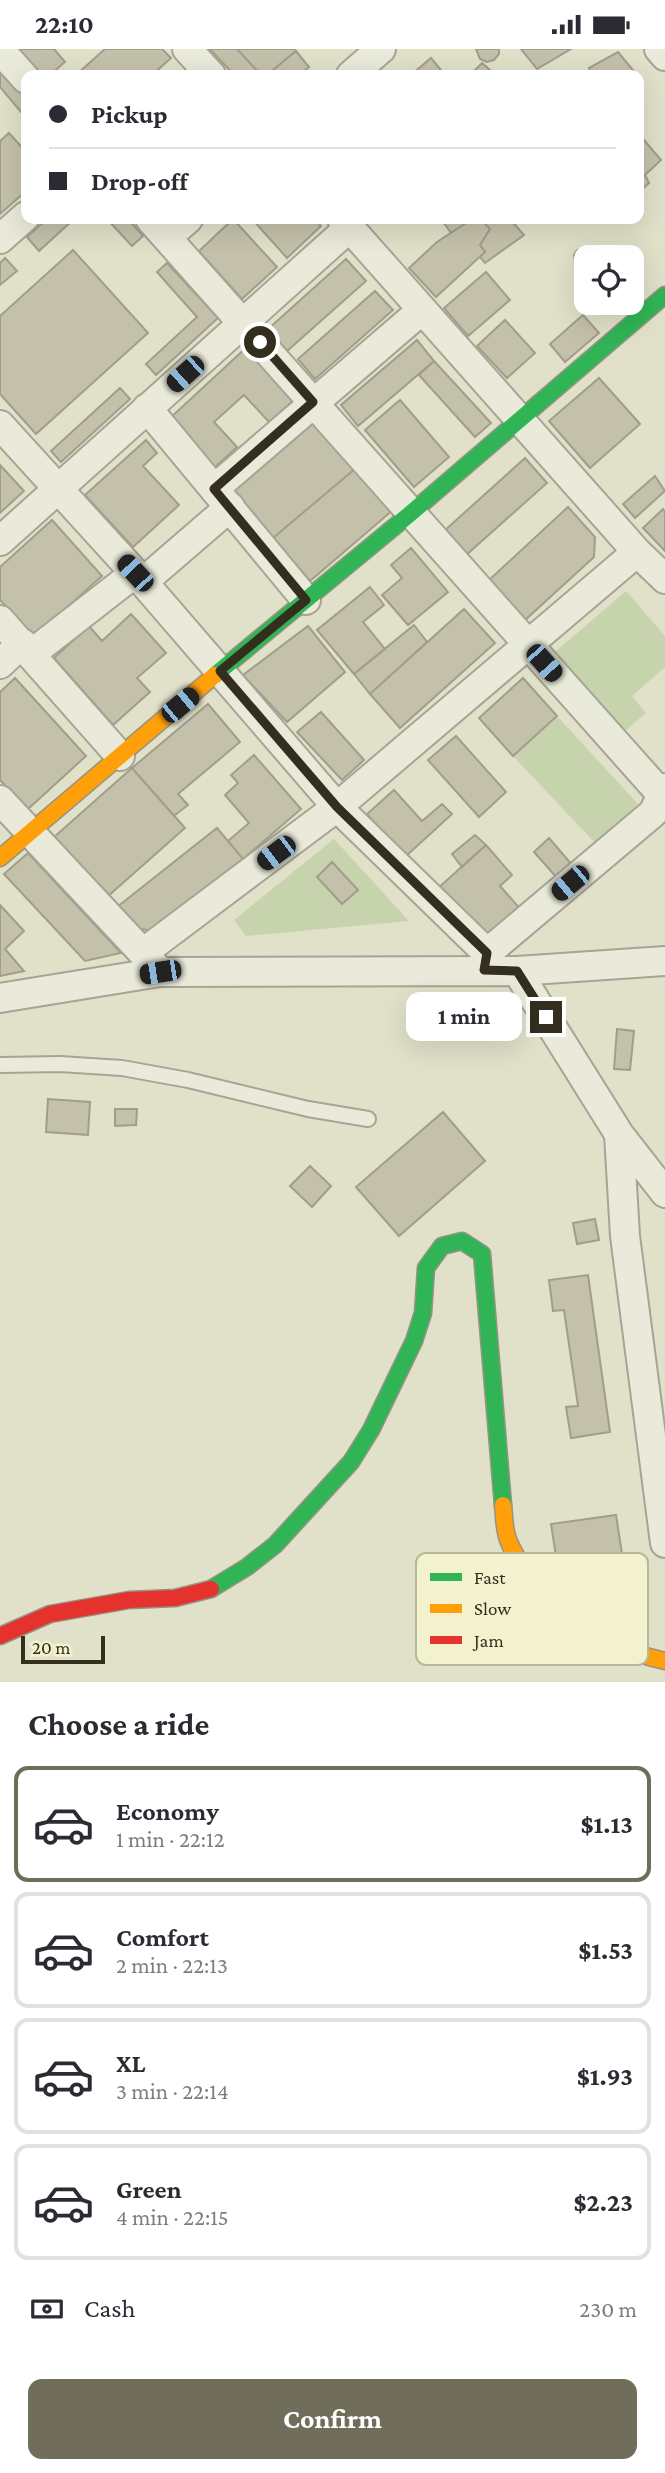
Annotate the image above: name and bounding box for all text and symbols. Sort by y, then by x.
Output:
text: 22:10 [35,10,94,39]
text: Pickup [91,100,168,129]
text: Drop-off [91,167,188,196]
map controls [574,245,644,315]
button: locate [574,245,644,315]
route start [244,326,276,358]
car [163,352,208,396]
car [113,550,158,596]
car [523,640,566,686]
car [158,683,203,727]
car [253,832,300,874]
car [548,861,593,905]
car [138,958,183,986]
callout: 1 min [406,993,522,1041]
route end [530,1001,562,1033]
text: 1 min [438,1003,490,1029]
legend [416,1553,648,1665]
text: Fast [474,1567,506,1588]
text: Slow [474,1598,511,1619]
text: Jam [472,1630,504,1651]
scale bar [21,1633,105,1665]
text: 20 m [32,1637,71,1658]
text: Choose a ride [28,1706,209,1742]
icon: car [32,1793,95,1856]
text: Economy [116,1797,219,1826]
text: $1.13 [581,1810,633,1839]
text: 1 min · 22:12 [116,1826,225,1852]
icon: car [32,1919,95,1982]
text: Comfort [116,1923,209,1952]
text: $1.53 [578,1936,633,1965]
text: 2 min · 22:13 [116,1952,228,1978]
icon: car [32,2045,95,2108]
text: XL [116,2049,145,2078]
text: $1.93 [577,2062,633,2091]
text: 3 min · 22:14 [116,2078,229,2104]
icon: car [32,2171,95,2234]
text: Green [116,2175,182,2204]
text: $2.23 [574,2188,633,2217]
text: 4 min · 22:15 [116,2204,229,2230]
icon: cash [28,2290,66,2328]
text: Cash [84,2294,135,2323]
text: 230 m [579,2296,637,2322]
button: Confirm [28,2379,637,2459]

